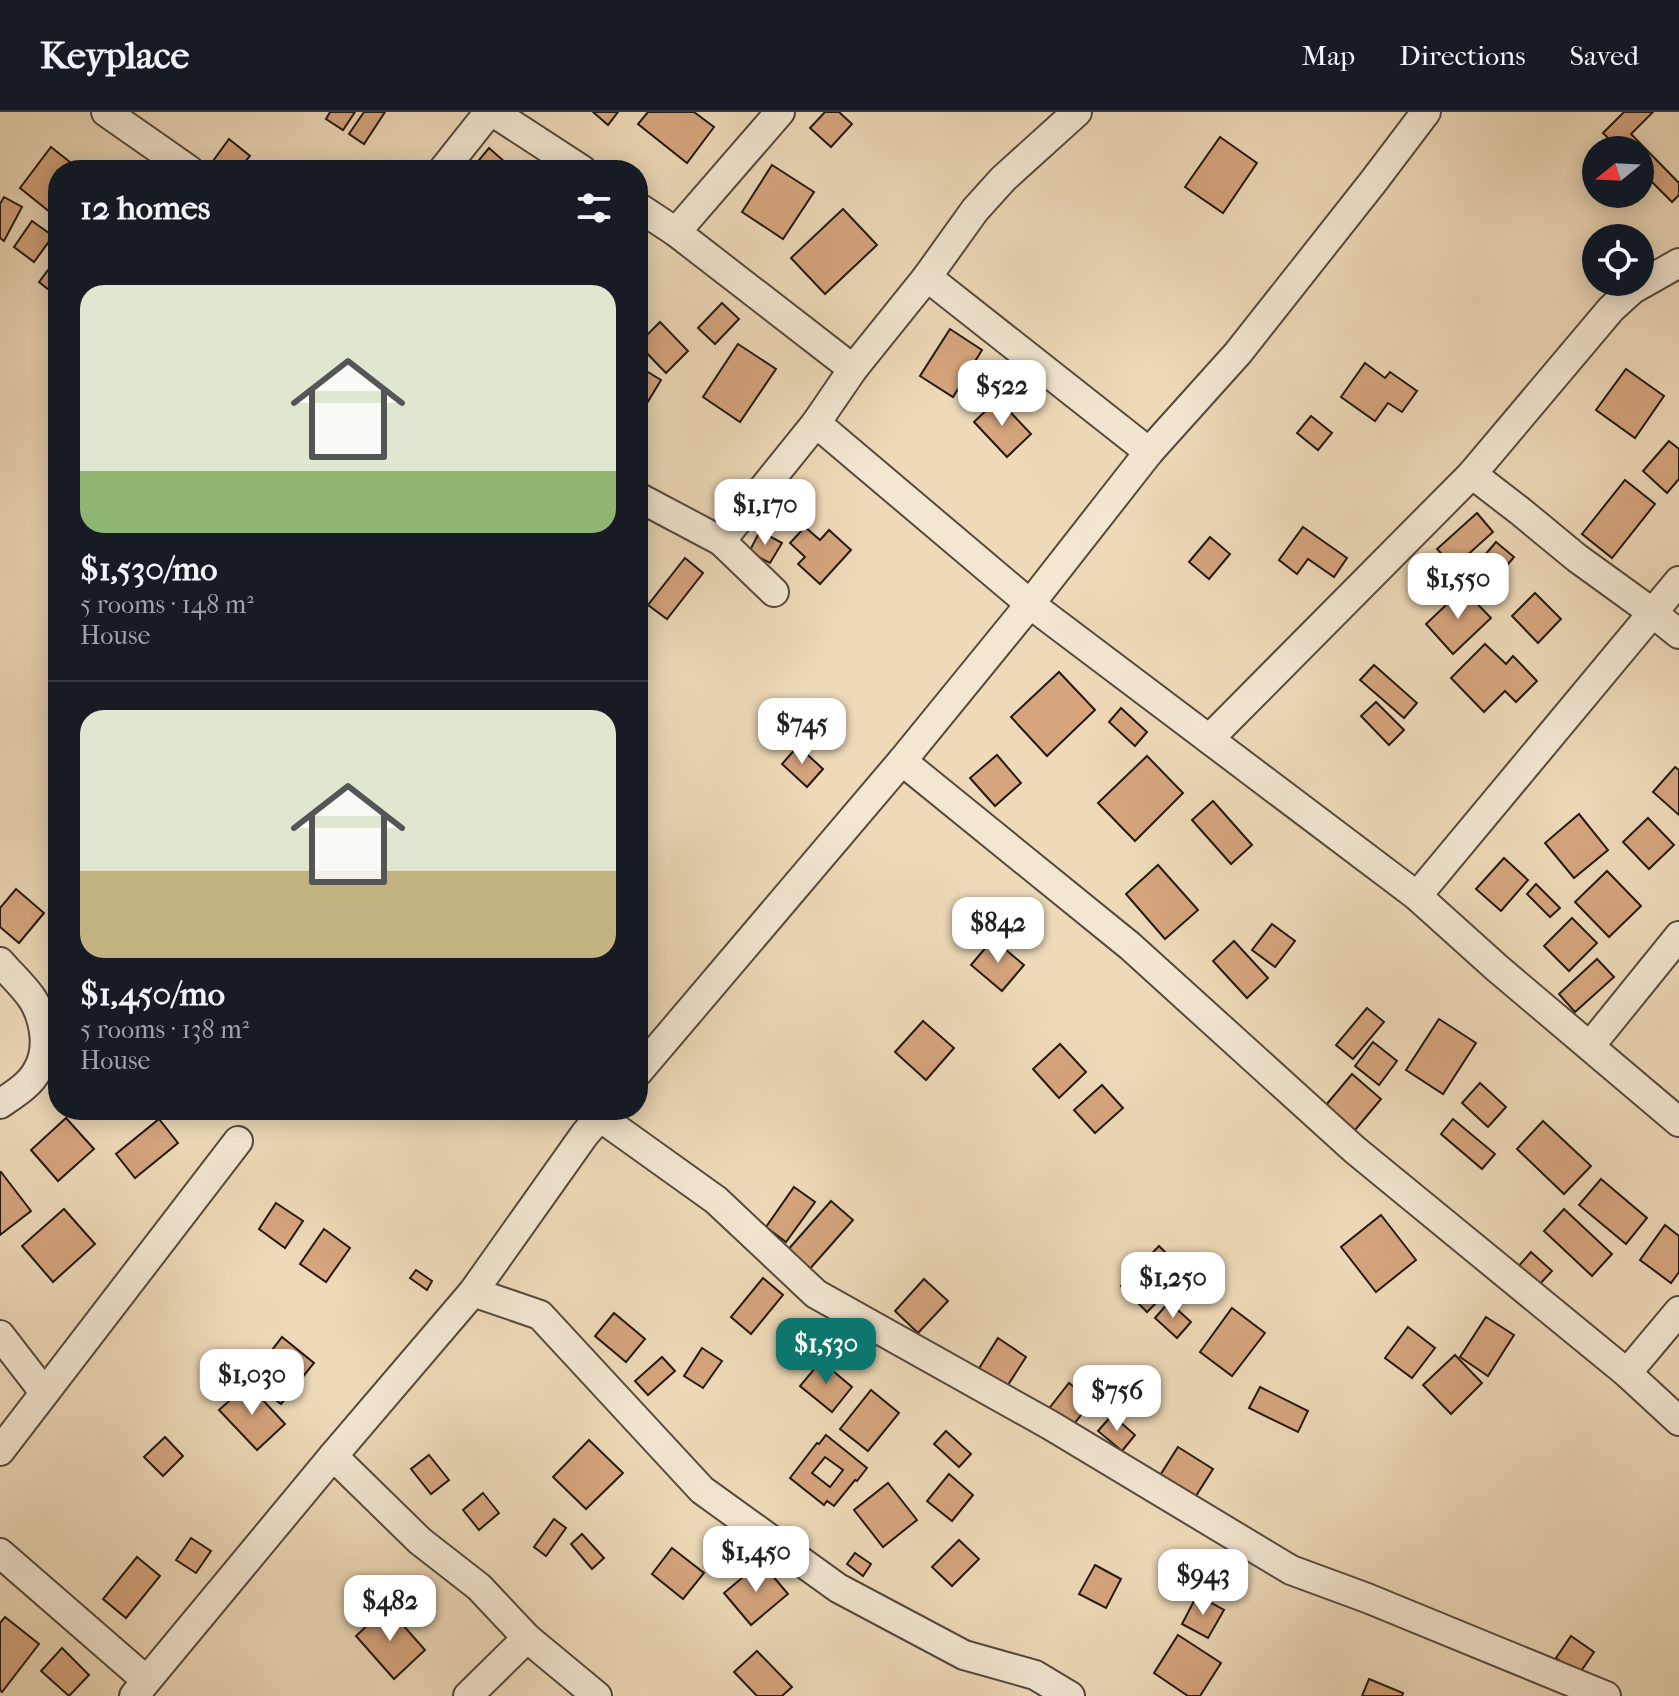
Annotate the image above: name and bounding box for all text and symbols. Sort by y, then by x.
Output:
text: Keyplace [40,33,189,78]
text: Map [1302,39,1355,72]
text: Directions [1399,39,1526,72]
text: Saved [1570,39,1639,72]
north arrow [1582,136,1654,208]
map controls [1582,136,1654,296]
icon: filters [572,186,616,230]
text: 12 homes [80,188,210,228]
button: locate [1582,224,1654,296]
icon: home [276,337,420,481]
pin: $522 [955,360,1049,428]
text: $522 [976,370,1028,401]
pin: $1,170 [700,479,830,547]
text: $1,170 [732,489,798,520]
text: $1,530/mo [80,549,218,589]
pin: $1,550 [1393,553,1523,621]
text: $1,550 [1426,563,1490,594]
text: 5 rooms · 148 m² [80,589,254,620]
text: House [80,620,150,651]
pin: $745 [755,698,849,766]
text: $745 [776,708,828,739]
icon: home [276,762,420,906]
pin: $842 [951,897,1045,965]
text: $842 [970,907,1026,938]
text: $1,450/mo [80,974,225,1014]
text: 5 rooms · 138 m² [80,1014,249,1045]
text: House [80,1045,150,1076]
pin: $1,250 [1108,1252,1238,1320]
text: $1,250 [1139,1262,1207,1293]
pin: $1,530 [761,1318,891,1386]
text: $1,530 [794,1328,858,1359]
pin: $1,030 [187,1349,317,1417]
text: $1,030 [218,1359,286,1390]
pin: $756 [1070,1365,1164,1433]
text: $756 [1091,1375,1143,1406]
pin: $1,450 [691,1526,821,1594]
text: $1,450 [721,1536,791,1567]
pin: $943 [1156,1549,1250,1617]
text: $943 [1176,1559,1230,1590]
pin: $482 [343,1575,437,1643]
text: $482 [362,1585,418,1616]

